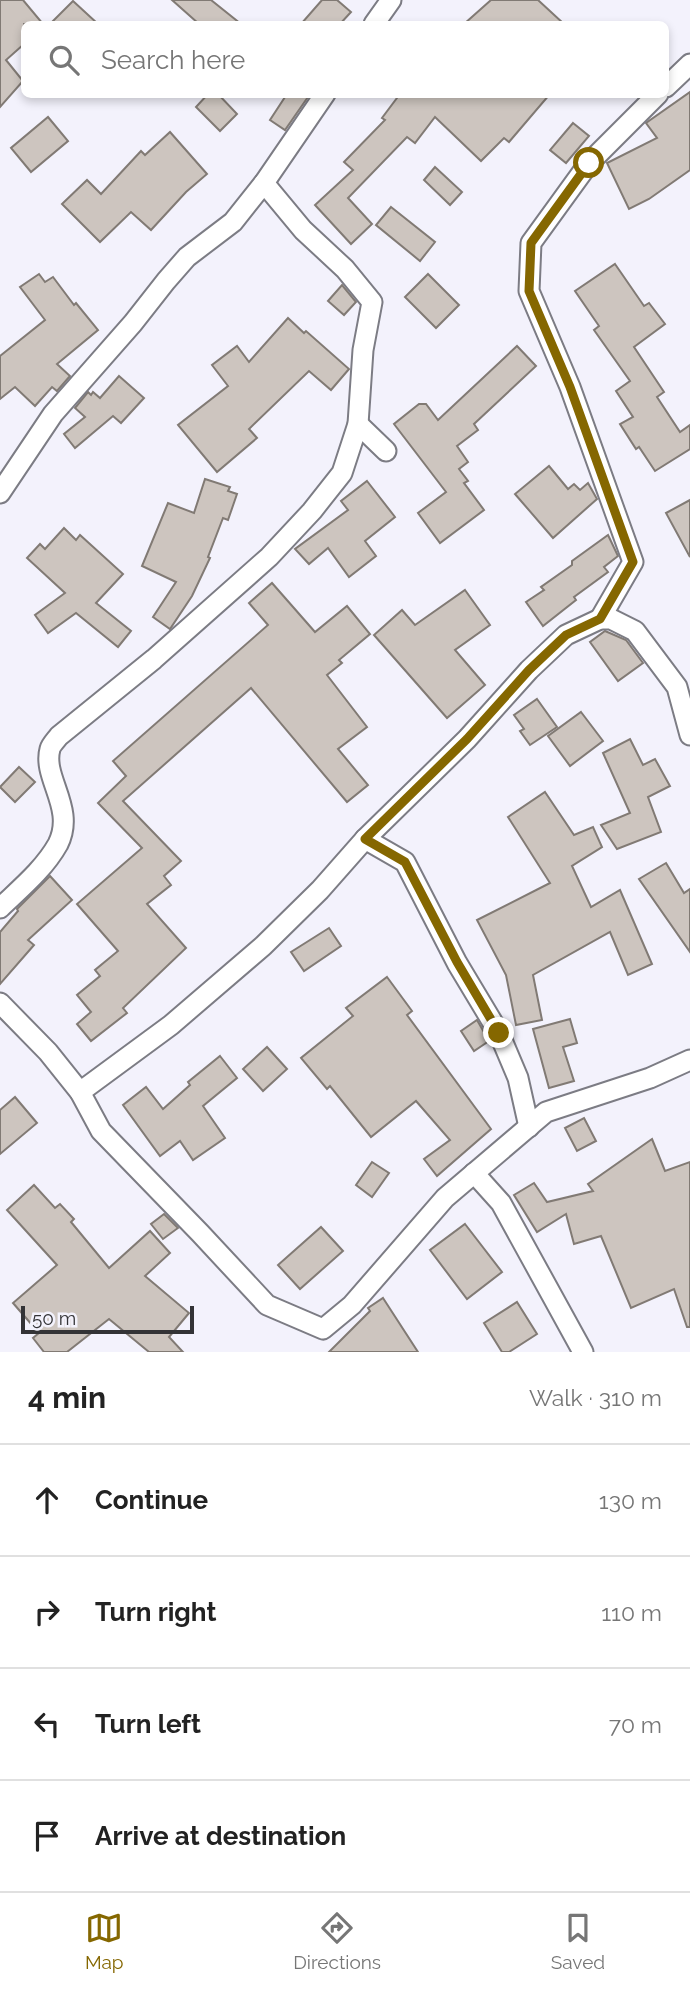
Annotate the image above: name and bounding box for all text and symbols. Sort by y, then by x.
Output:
search box [21,21,669,98]
icon: search [45,41,83,79]
text: Search here [101,45,245,75]
route start [573,147,604,178]
route end [483,1017,514,1048]
scale bar [21,1303,194,1335]
text: 50 m [32,1307,76,1329]
text: 4 min [28,1380,106,1415]
text: Walk · 310 m [529,1384,662,1411]
icon: ahead [28,1481,66,1519]
text: Continue [95,1485,208,1515]
text: 130 m [599,1487,662,1514]
icon: right [28,1593,66,1631]
text: Turn right [95,1597,216,1627]
text: 110 m [601,1599,662,1626]
icon: left [28,1705,66,1743]
text: Turn left [95,1709,201,1739]
text: 70 m [609,1711,662,1738]
icon: arrive [28,1817,66,1855]
text: Arrive at destination [95,1821,346,1851]
tab: Map [85,1909,124,1973]
tab: Directions [293,1909,381,1973]
tab: Saved [551,1909,605,1973]

